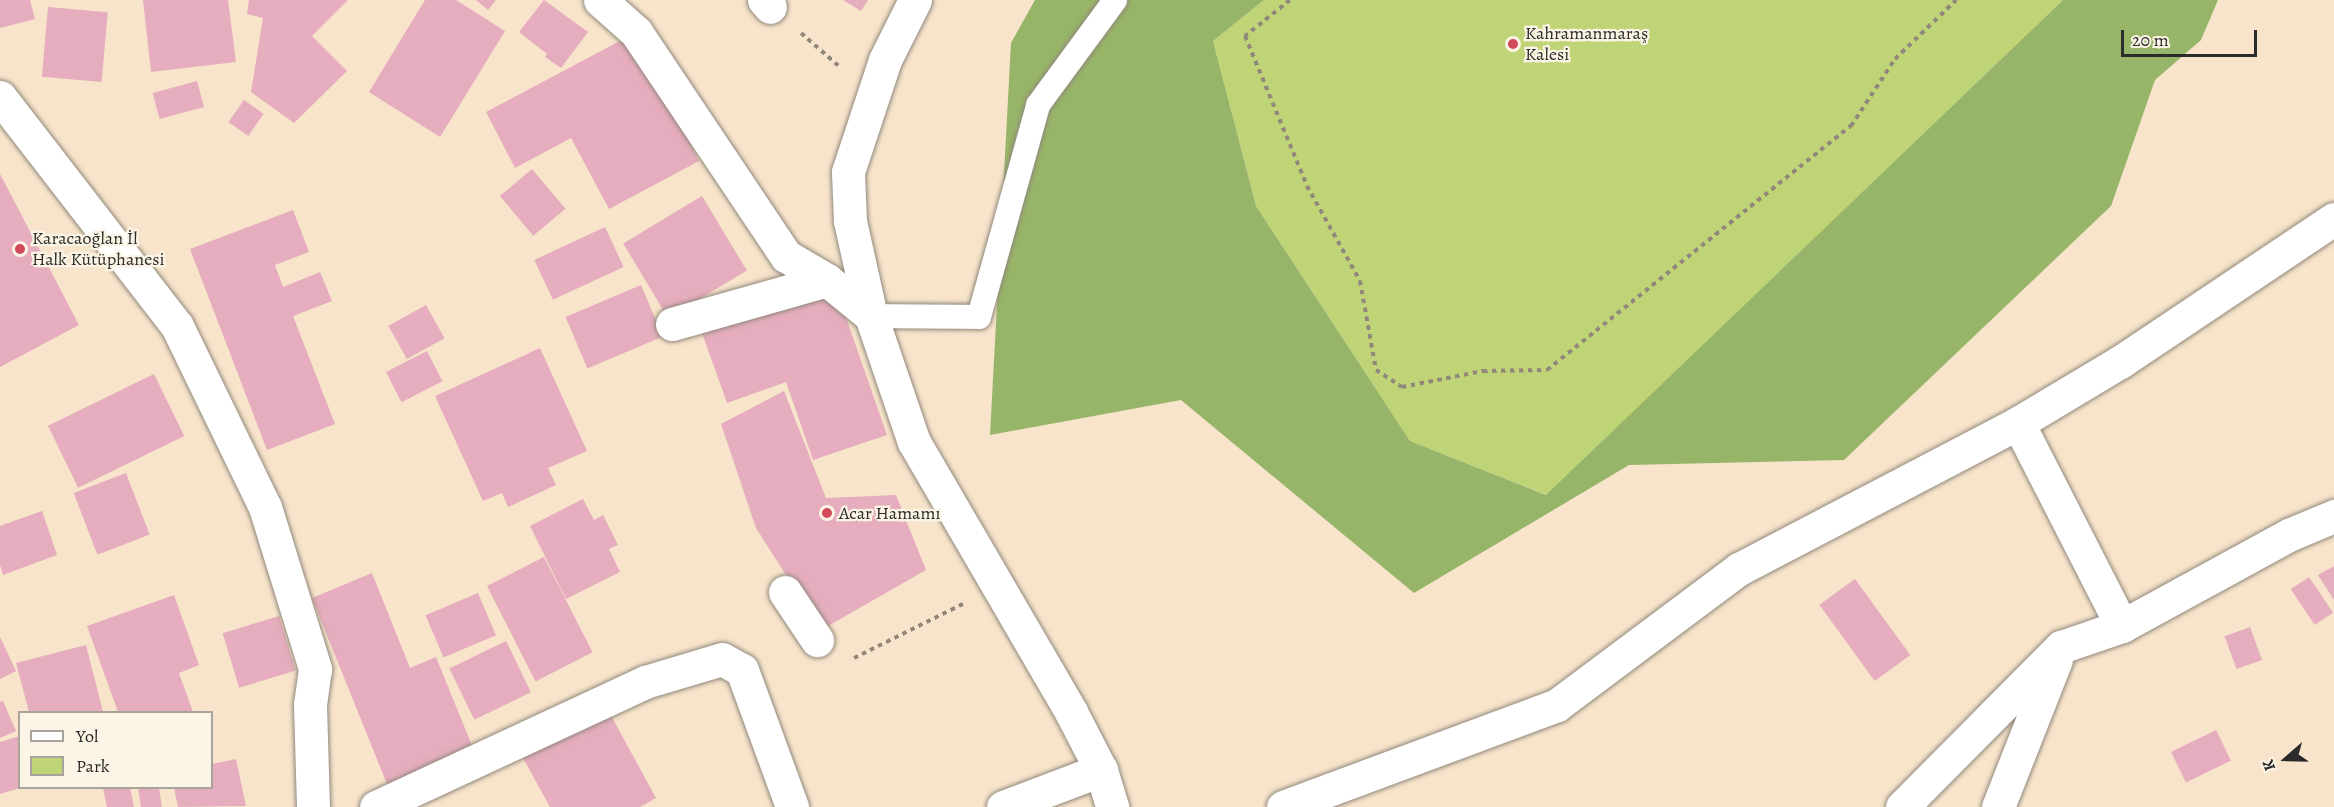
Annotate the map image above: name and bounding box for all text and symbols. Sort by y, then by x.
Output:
scale bar [2124,18,2260,56]
place label: Kahramanmaraş Kalesi [1525,23,1648,66]
text: 20 m [2132,28,2169,52]
marker: Kahramanmaraş Kalesi [1506,37,1520,51]
place label: Karacaoğlan İl Halk Kütüphanesi [32,228,165,270]
marker: Karacaoğlan İl Halk Kütüphanesi [13,242,27,256]
place label: Acar Hamamı [839,502,941,524]
marker: Acar Hamamı [820,506,834,520]
legend [18,711,213,789]
text: Yol [76,724,98,748]
north arrow [2256,729,2316,789]
text: Park [76,754,110,778]
text: K [2257,756,2281,774]

